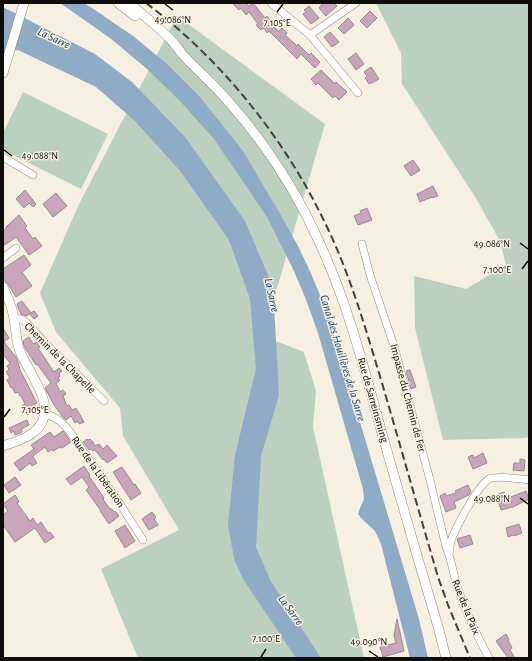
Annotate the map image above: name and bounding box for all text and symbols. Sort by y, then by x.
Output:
text: 49.086°N [155,15,191,25]
text: 7.105°E [263,18,291,28]
water label: La Sarre [36,25,73,51]
text: 49.088°N [22,151,58,161]
text: 49.086°N [474,239,510,249]
text: 7.100°E [483,265,511,275]
water label: La Sarre [263,277,282,314]
water label: Canal des Houillères de la Sarre [318,293,368,423]
street label: Chemin de la Chapelle [22,320,98,396]
street label: Impasse du Chemin de Fer [388,343,428,454]
street label: Rue de Sarreinsming [356,356,391,444]
text: 7.105°E [21,405,49,415]
street label: Rue de la Libération [69,434,127,510]
text: 49.088°N [474,494,510,504]
street label: Rue de la Paix [450,578,482,636]
water label: La Sarre [276,593,306,628]
text: 7.100°E [252,634,280,644]
text: 49.090°N [351,637,387,647]

